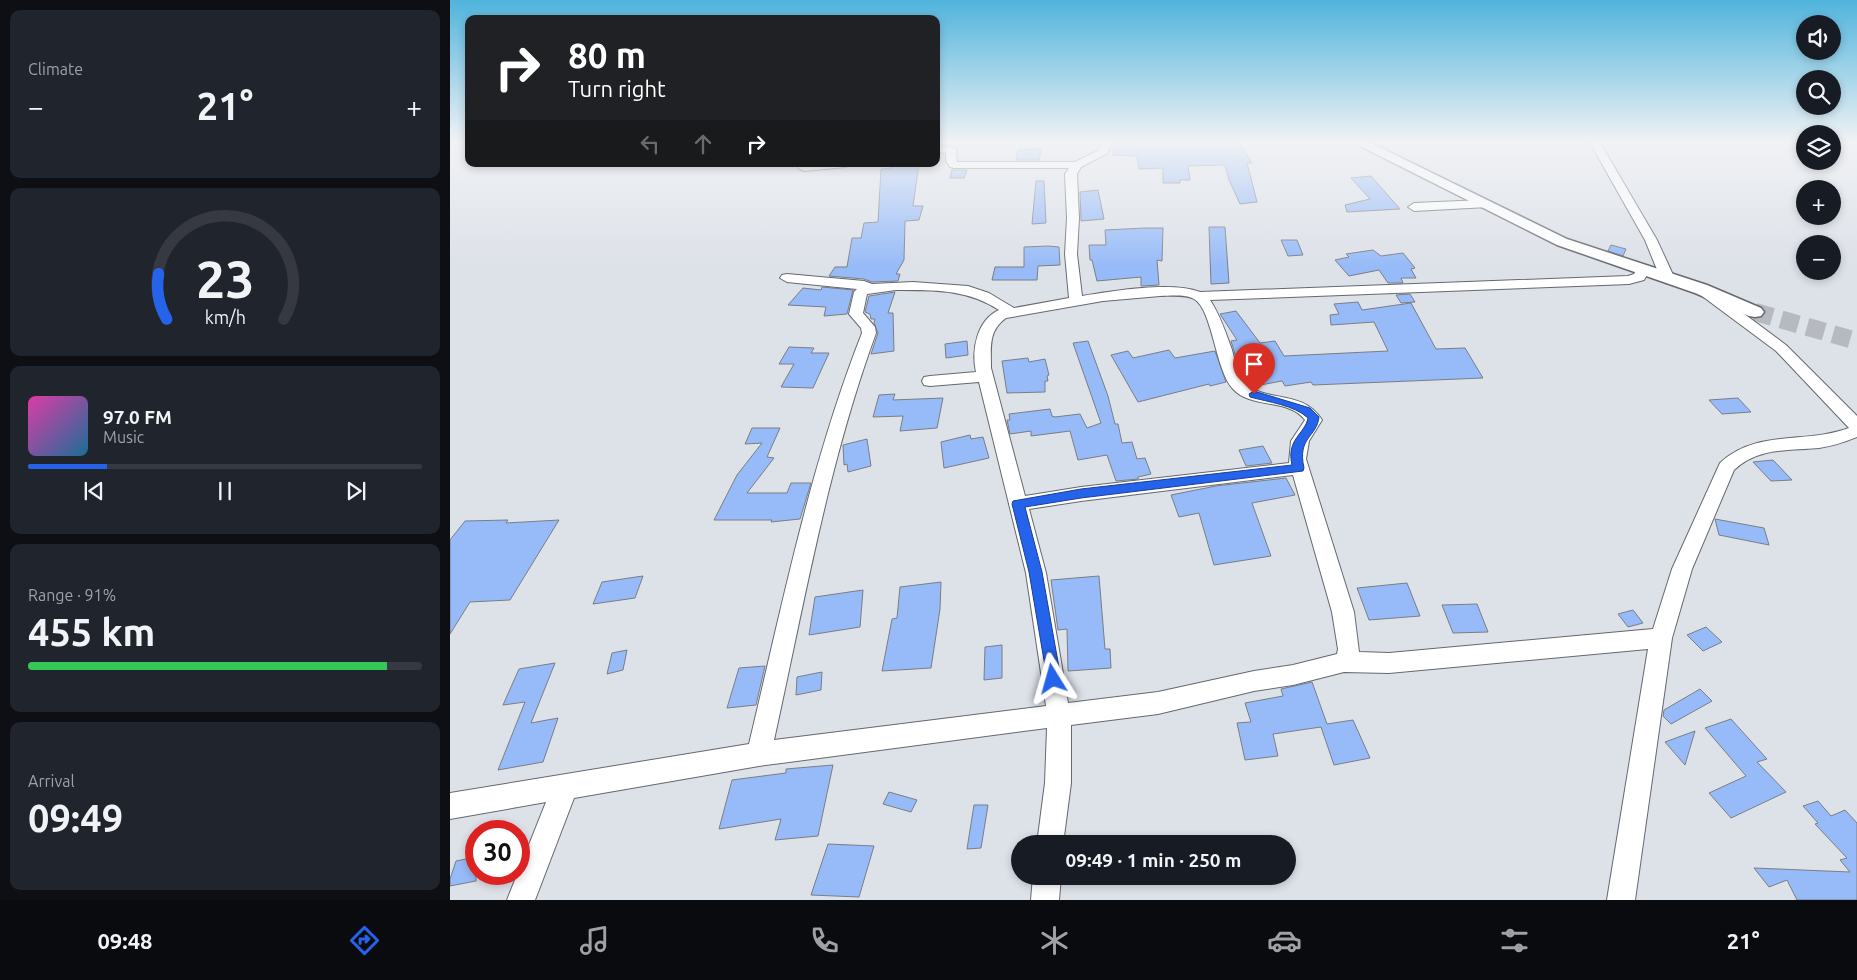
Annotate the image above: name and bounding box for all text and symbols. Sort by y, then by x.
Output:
map controls [1796,15,1841,280]
button: sound [1796,15,1841,60]
icon: right [485,35,550,100]
text: 80 m [568,35,646,75]
text: Climate [28,60,83,78]
button: search [1796,70,1841,115]
text: Turn right [568,76,666,101]
text: 21° [197,85,253,127]
text: − [28,91,44,122]
text: + [406,91,422,122]
button: layers [1796,125,1841,170]
icon: left [636,130,664,158]
icon: ahead [689,130,717,158]
icon: right [742,130,770,158]
button: + [1796,180,1841,225]
button: − [1796,235,1841,280]
text: 23 [196,250,254,308]
text: km/h [204,307,246,327]
pin [1233,343,1275,394]
icon: arrive [1240,350,1268,378]
text: 97.0 FM [103,406,172,428]
text: Music [103,428,144,446]
icon: previous [80,477,108,505]
icon: pause [211,477,239,505]
icon: next [342,477,370,505]
text: Range · 91% [28,586,116,604]
text: 455 km [28,611,155,653]
position arrow [1026,652,1078,704]
text: Arrival [28,772,75,790]
text: 09:49 [28,797,123,839]
speed limit sign: 30 [465,820,530,885]
text: 09:49 · 1 min · 250 m [1066,849,1241,871]
icon: directions [347,923,382,958]
icon: music [577,923,612,958]
icon: phone [807,923,842,958]
icon: climate [1037,923,1072,958]
icon: car [1267,923,1302,958]
icon: filters [1497,923,1532,958]
text: 09:48 [97,928,153,953]
text: 21° [1727,928,1759,953]

